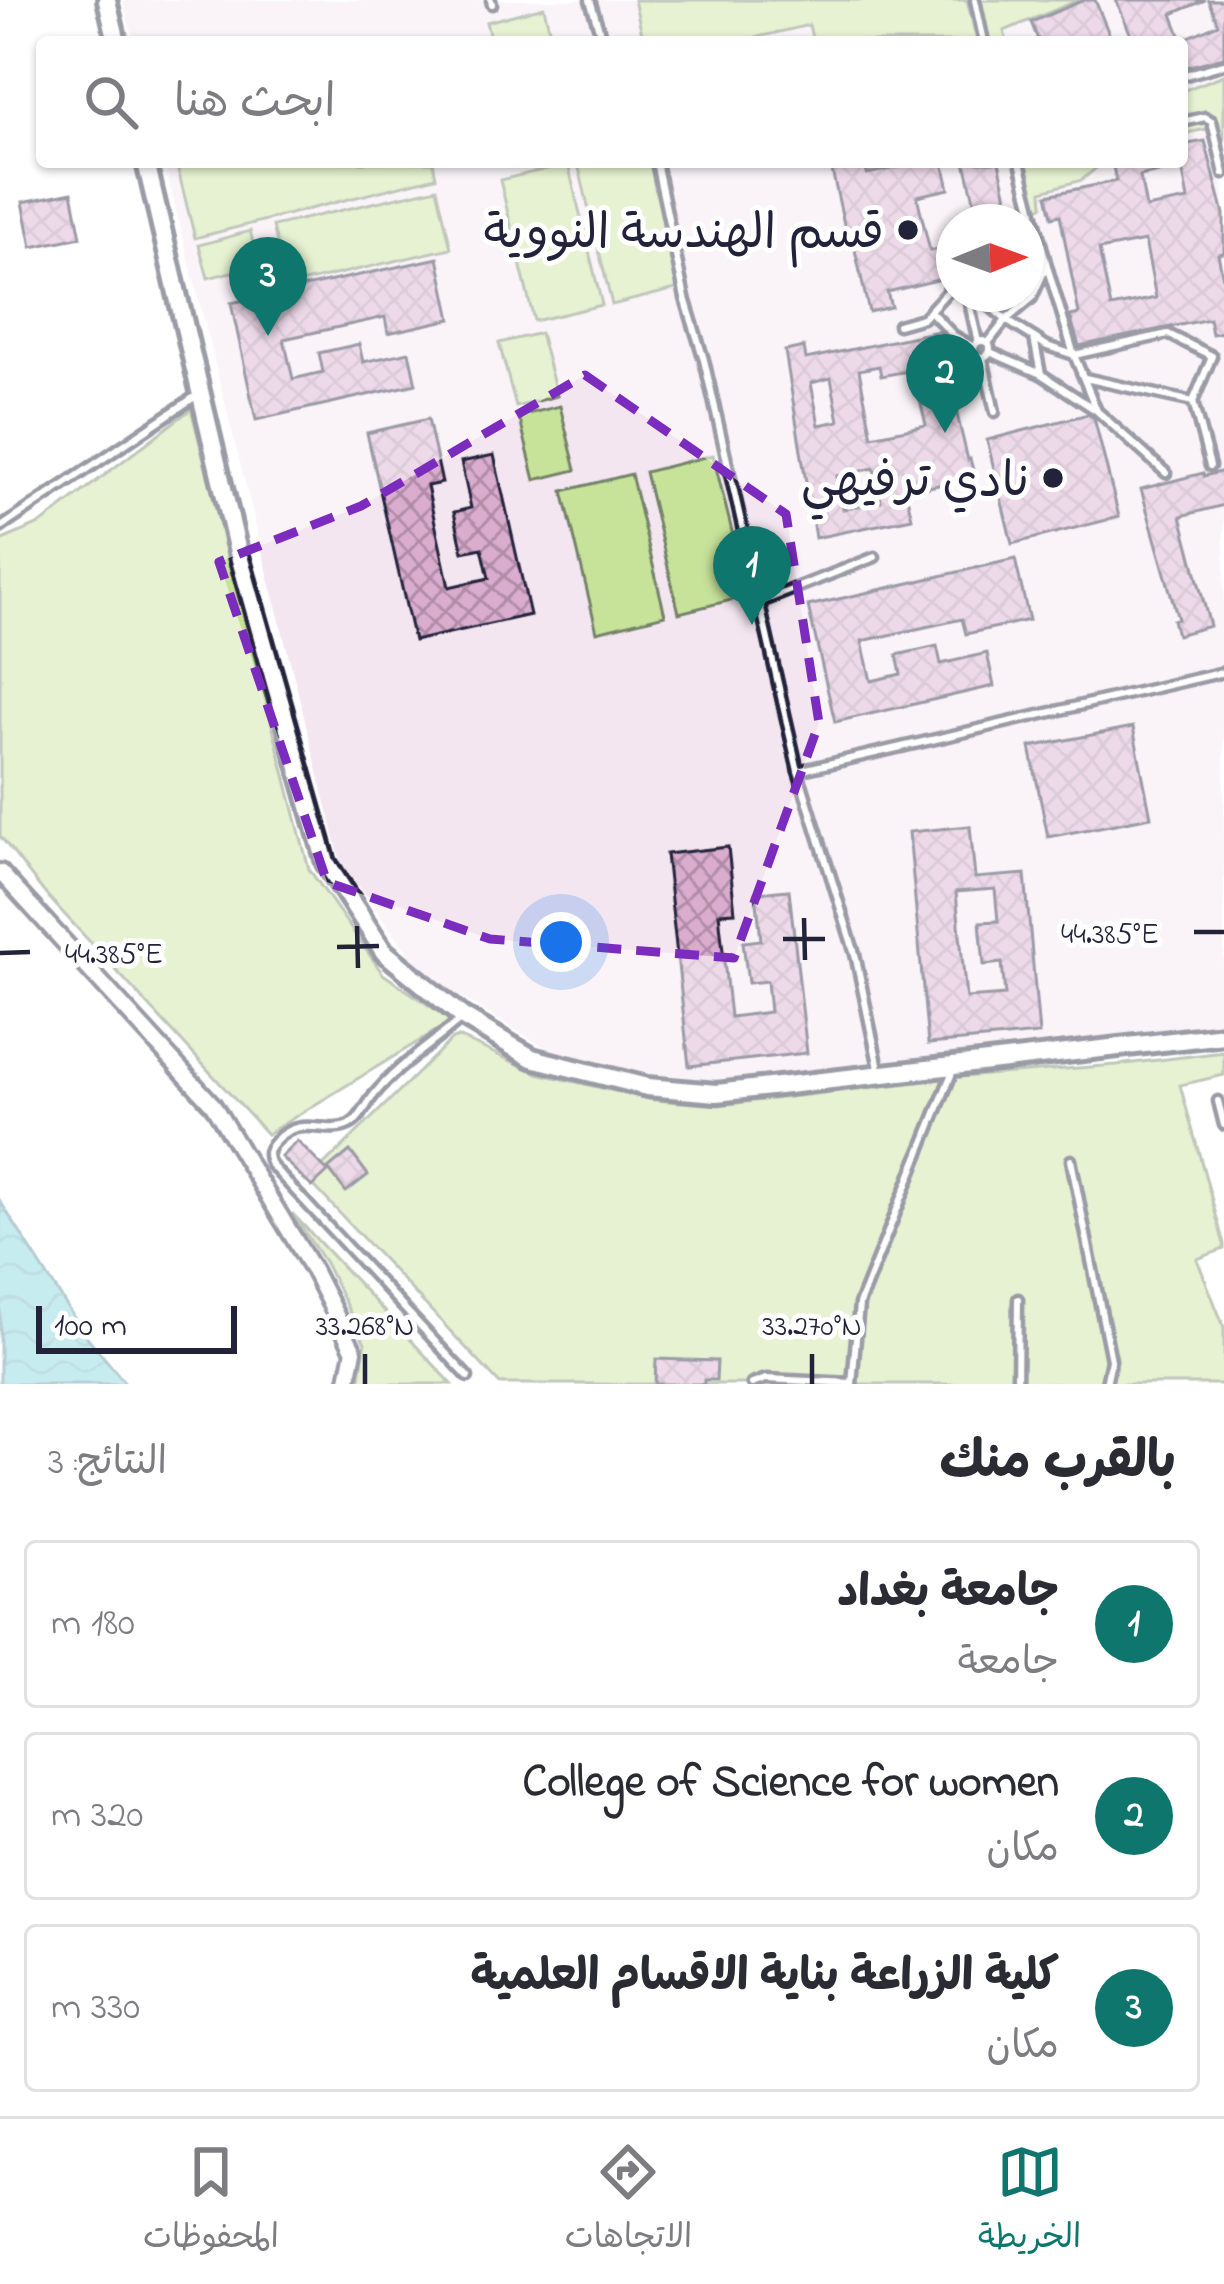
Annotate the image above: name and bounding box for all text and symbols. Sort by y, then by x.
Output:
search box [36,36,1188,168]
icon: search [78,69,144,135]
text: ابحث هنا [174,71,336,137]
place label: قسم الهندسة النووية [484,200,884,270]
north arrow [936,204,1044,312]
marker: قسم الهندسة النووية [895,217,921,243]
pin: 3 [229,237,307,336]
pin: 2 [906,334,984,433]
place label: نادي ترفيهي [801,448,1029,520]
marker: نادي ترفيهي [1040,465,1066,491]
pin: 1 [713,526,791,625]
your location [531,912,591,972]
text: 44.385°E [1061,914,1159,958]
text: 44.385°E [65,934,163,978]
scale bar [36,1300,237,1353]
text: 100 m [54,1303,127,1351]
text: 33.268°N [316,1306,414,1350]
text: 33.270°N [762,1306,862,1350]
text: بالقرب منك [940,1426,1176,1501]
text: النتائج: 3 [48,1435,167,1492]
text: جامعة بغداد [838,1561,1059,1627]
text: 180 m [51,1596,135,1653]
text: 1 [1128,1596,1140,1653]
text: جامعة [958,1635,1059,1692]
text: College of Science for women [523,1751,1059,1817]
text: 320 m [51,1788,143,1845]
text: 2 [1124,1788,1144,1845]
text: مكان [987,1822,1059,1879]
text: كلية الزراعة بناية الاقسام العلمية [471,1945,1059,2011]
text: 330 m [51,1980,140,2037]
text: 3 [1126,1980,1142,2037]
text: مكان [987,2019,1059,2076]
tab: المحفوظات [143,2139,279,2265]
tab: الاتجاهات [565,2139,692,2265]
tab: الخريطة [978,2139,1081,2265]

